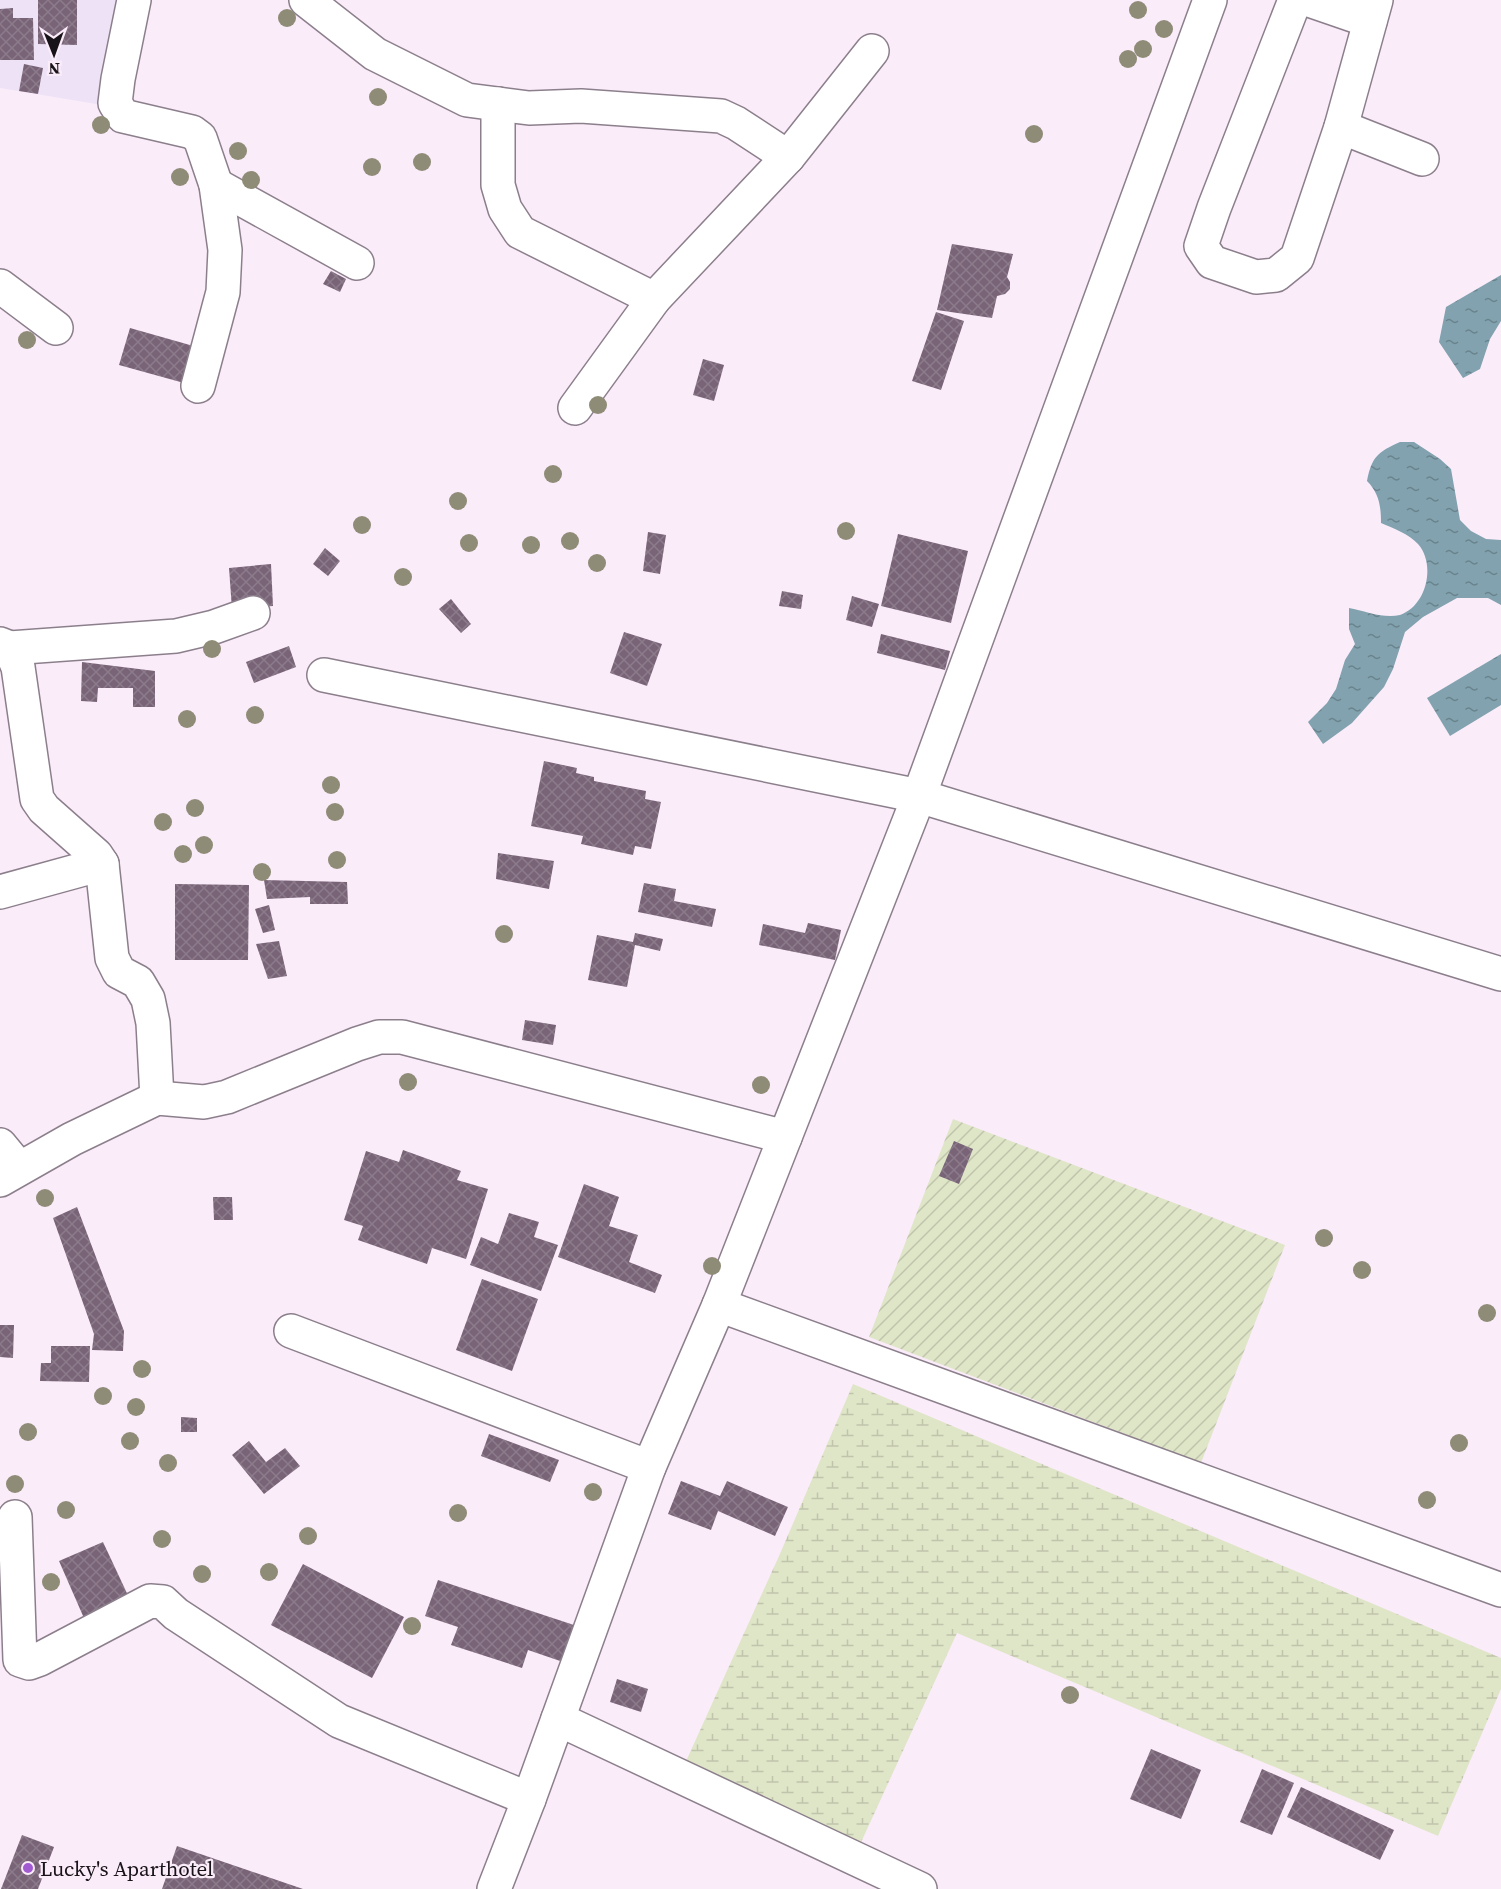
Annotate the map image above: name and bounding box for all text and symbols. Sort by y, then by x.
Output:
north arrow [24,24,84,84]
text: N [48,58,60,80]
place label: Lucky's Aparthotel [40,1854,213,1883]
marker: Lucky's Aparthotel [21,1861,35,1875]

